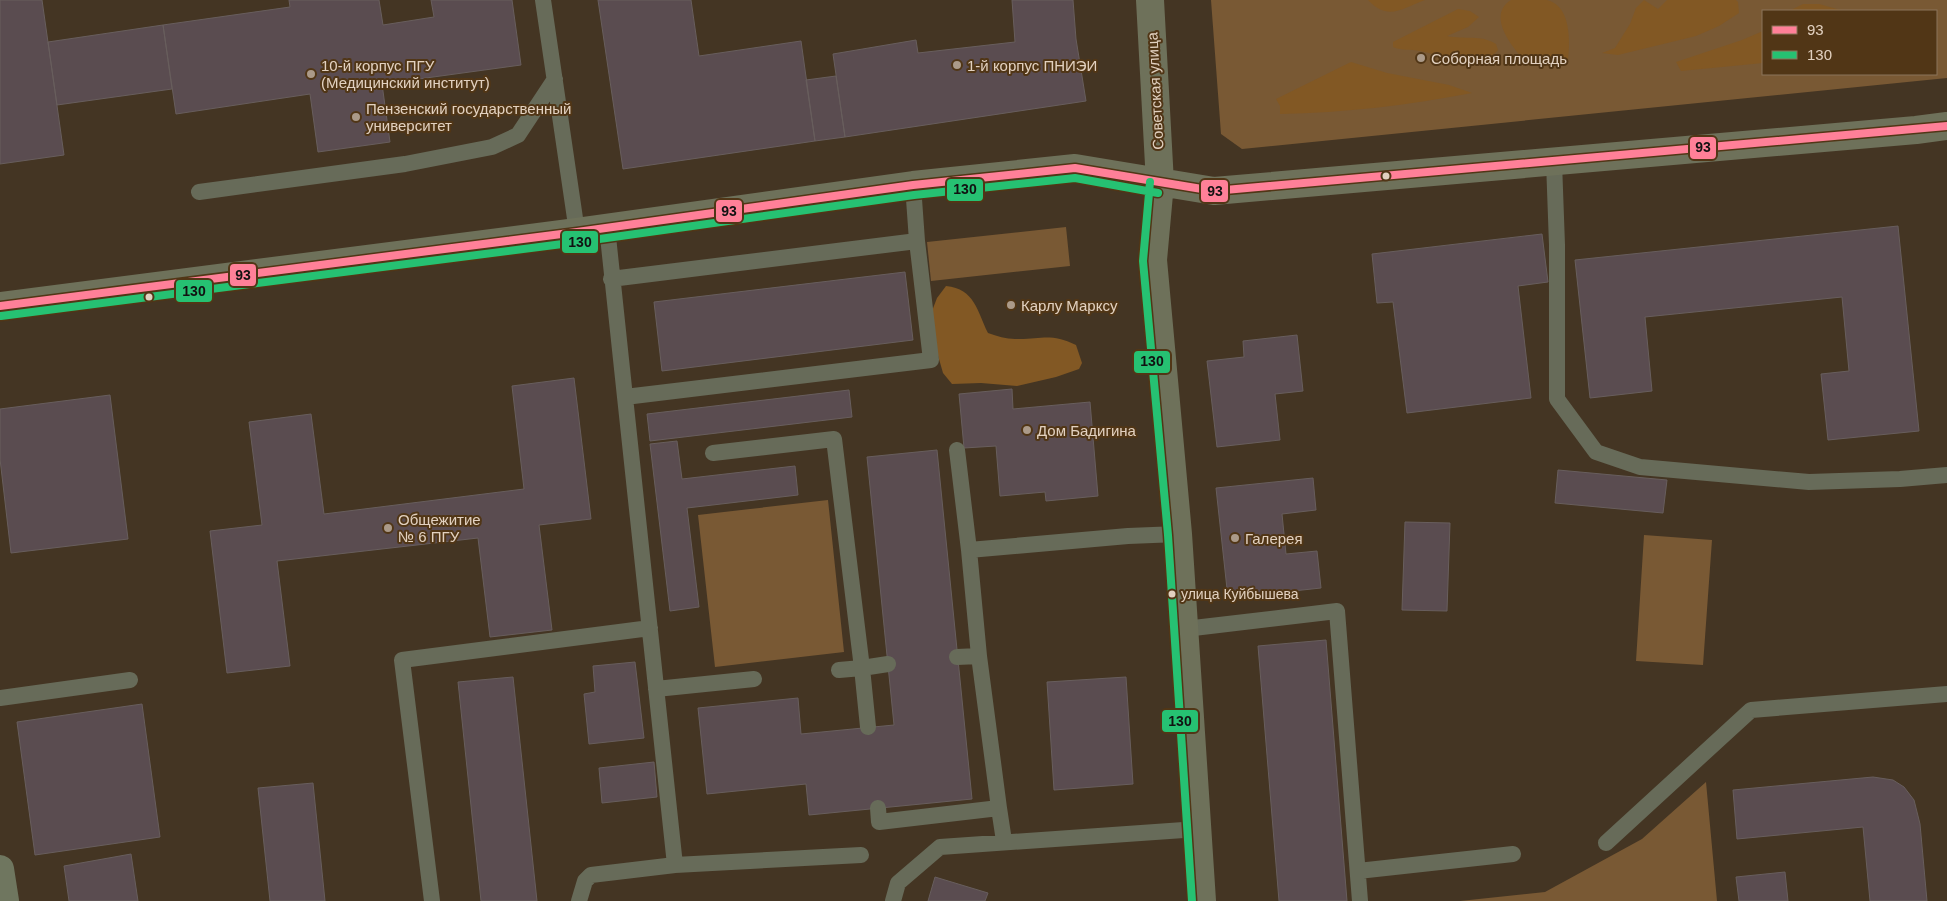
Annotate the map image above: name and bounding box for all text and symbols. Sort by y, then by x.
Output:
legend [1762,10,1937,75]
text: 93 [1807,21,1824,38]
street label: Советская улица [1143,31,1167,150]
text: 130 [1807,46,1832,63]
place label: Соборная площадь [1431,50,1567,67]
marker: Соборная площадь [1415,52,1427,64]
place label: 10-й корпус ПГУ (Медицинский институт) [321,57,490,91]
place label: 1-й корпус ПНИЭИ [967,57,1097,74]
marker: 1-й корпус ПНИЭИ [951,59,963,71]
marker: 10-й корпус ПГУ (Медицинский институт) [305,68,317,80]
place label: Пензенский государственный университет [366,100,571,134]
marker: Пензенский государственный университет [350,111,362,123]
line badge: 93 [1689,136,1717,160]
text: 93 [1695,139,1711,155]
unlabelled marker [1381,171,1391,181]
line badge: 130 [946,178,984,202]
line badge: 93 [1200,179,1229,203]
text: 130 [953,181,977,197]
text: 93 [1207,183,1223,199]
line badge: 93 [715,199,743,223]
text: 93 [721,203,737,219]
line badge: 130 [561,230,599,254]
text: 130 [568,234,592,250]
line badge: 93 [229,263,257,287]
text: 93 [235,267,251,283]
line badge: 130 [175,279,213,303]
text: 130 [182,283,206,299]
unlabelled marker [144,292,154,302]
place label: Карлу Марксу [1021,297,1118,314]
marker: Карлу Марксу [1005,299,1017,311]
line badge: 130 [1133,350,1171,374]
text: 130 [1140,353,1164,369]
place label: Дом Бадигина [1037,422,1137,439]
marker: Дом Бадигина [1021,424,1033,436]
place label: Общежитие № 6 ПГУ [398,511,481,545]
marker: Общежитие № 6 ПГУ [382,522,394,534]
place label: Галерея [1245,530,1303,547]
marker: Галерея [1229,532,1241,544]
place label: улица Куйбышева [1181,586,1299,602]
marker: улица Куйбышева [1167,589,1177,599]
line badge: 130 [1161,709,1199,733]
text: 130 [1168,713,1192,729]

